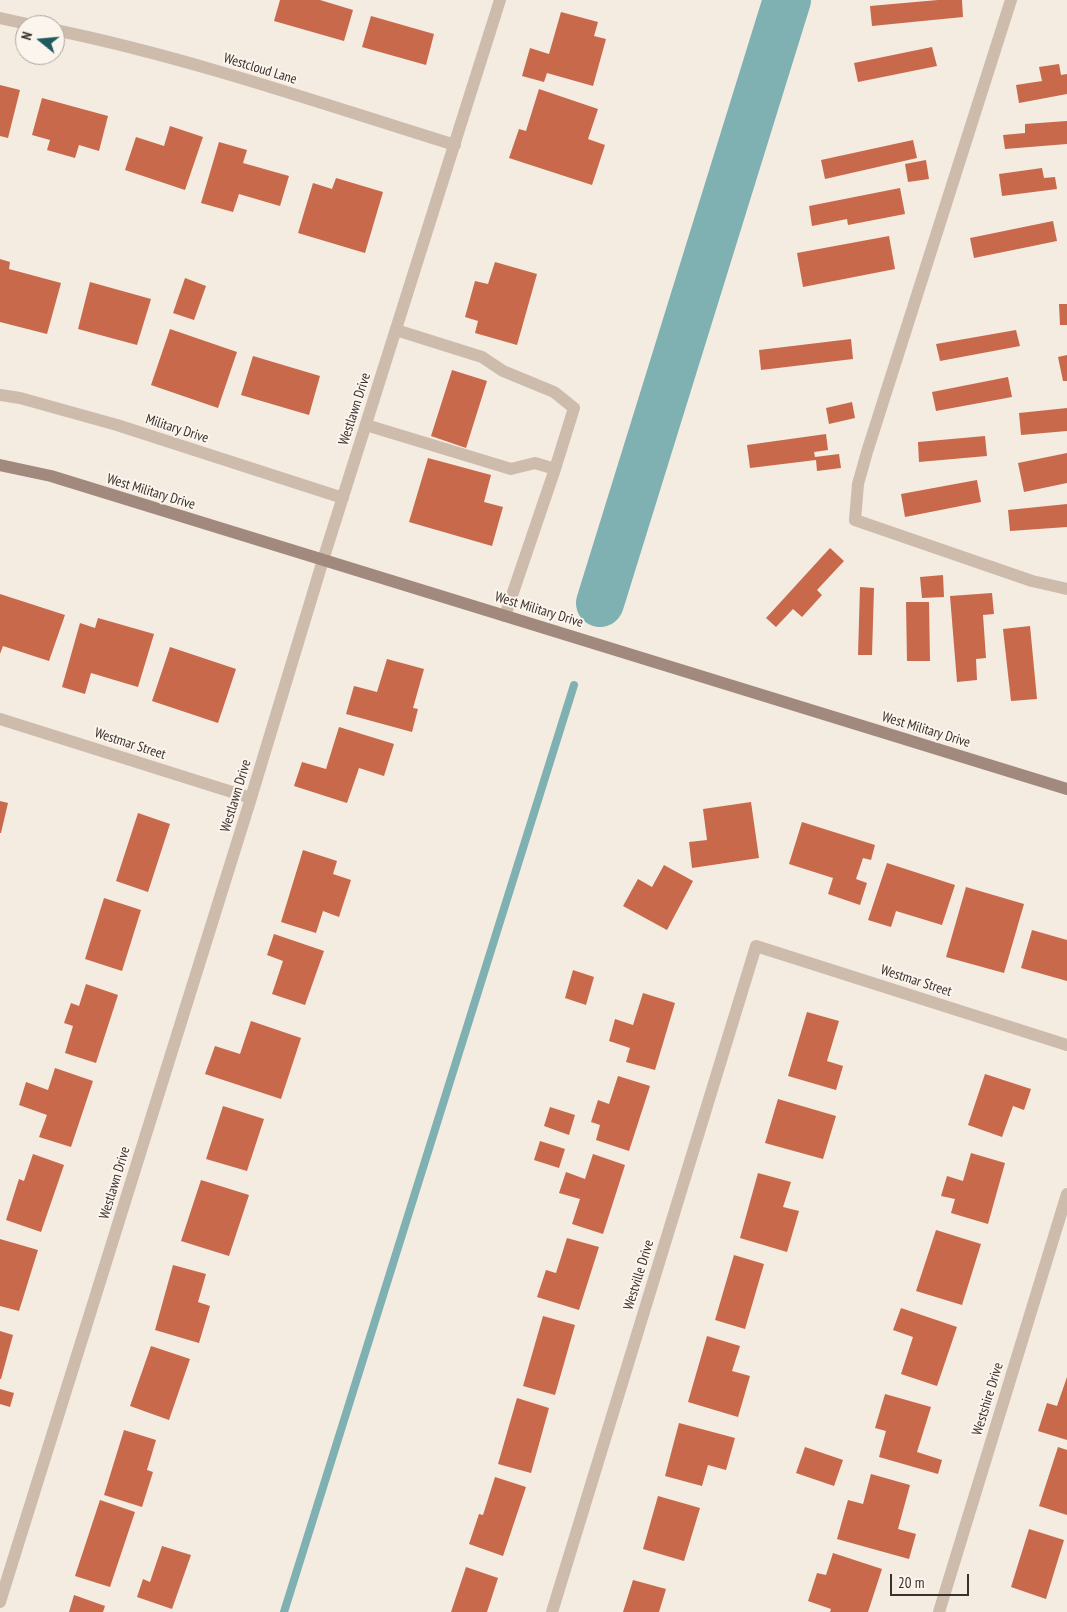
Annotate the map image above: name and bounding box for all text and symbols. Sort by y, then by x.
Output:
north arrow [15,15,65,65]
text: N [17,30,36,42]
street label: Westcloud Lane [221,50,299,88]
street label: Westlawn Drive [335,371,375,447]
street label: Military Drive [143,411,211,447]
street label: West Military Drive [105,471,197,513]
street label: West Military Drive [493,589,585,631]
street label: West Military Drive [880,709,972,751]
street label: Westmar Street [92,725,168,763]
street label: Westlawn Drive [217,758,255,834]
street label: Westmar Street [878,962,954,1000]
street label: Westlawn Drive [96,1145,134,1221]
street label: Westville Drive [620,1238,658,1312]
street label: Westshire Drive [969,1361,1007,1437]
scale bar [892,1564,971,1596]
text: 20 m [898,1573,924,1592]

